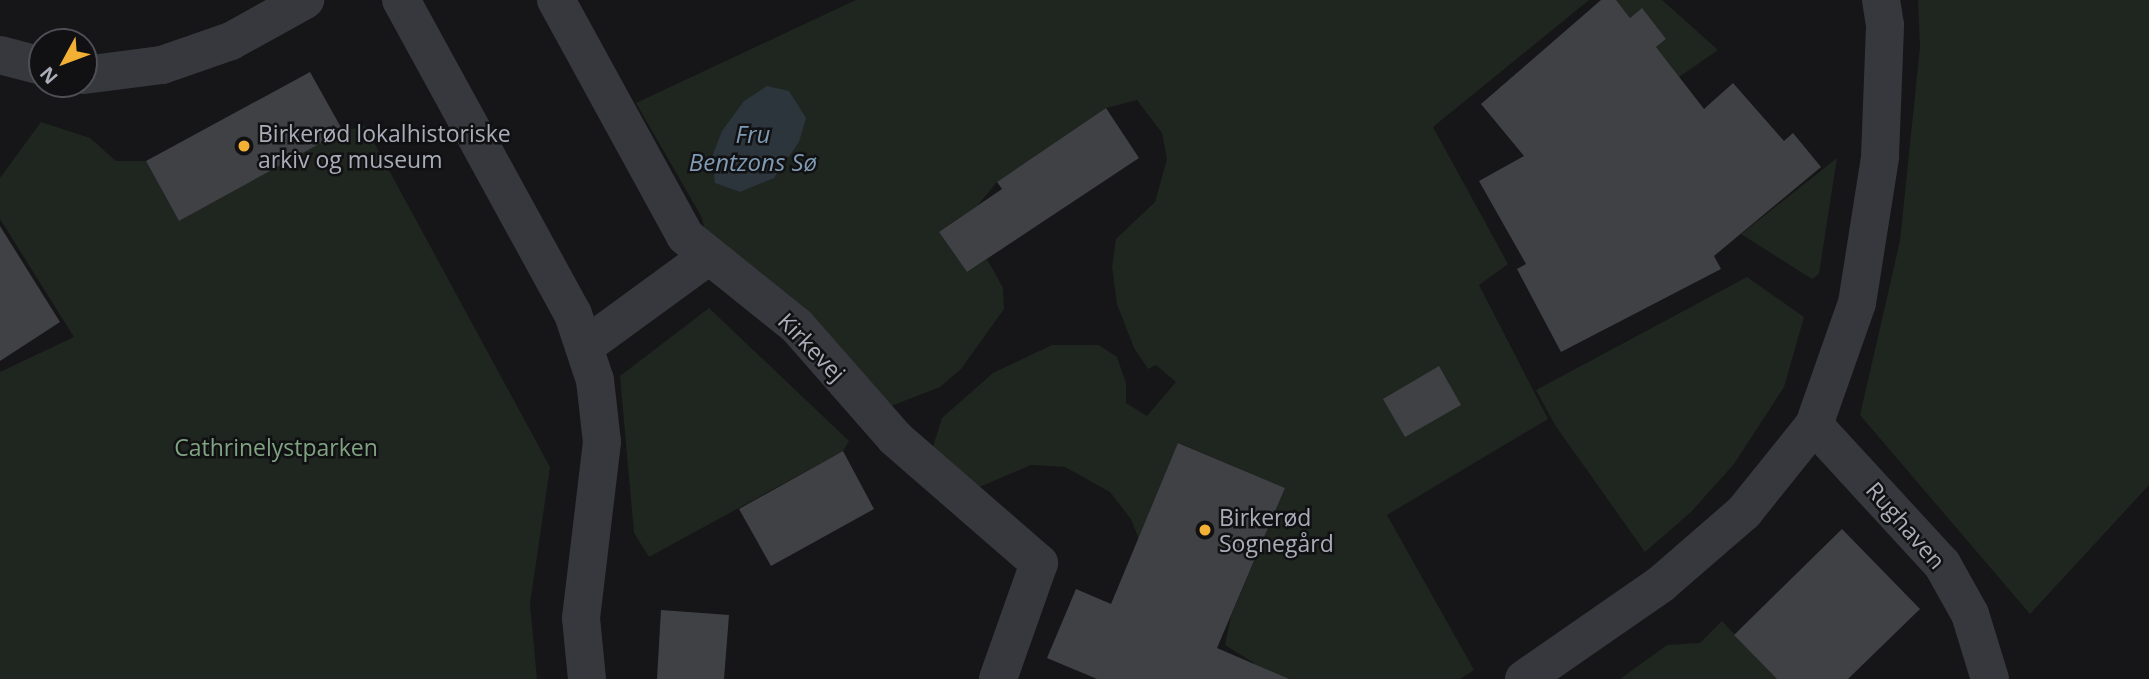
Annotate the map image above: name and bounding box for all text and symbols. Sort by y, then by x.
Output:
north arrow [28,28,98,98]
text: N [34,61,64,90]
place label: Birkerød lokalhistoriske arkiv og museum [258,119,511,173]
water label: Fru Bentzons Sø [689,120,817,176]
marker: Birkerød lokalhistoriske arkiv og museum [236,138,252,154]
street label: Kirkevej [773,307,851,387]
park label: Cathrinelystparken [174,433,378,461]
street label: Rughaven [1861,476,1951,574]
place label: Birkerød Sognegård [1219,503,1334,557]
marker: Birkerød Sognegård [1197,522,1213,538]

